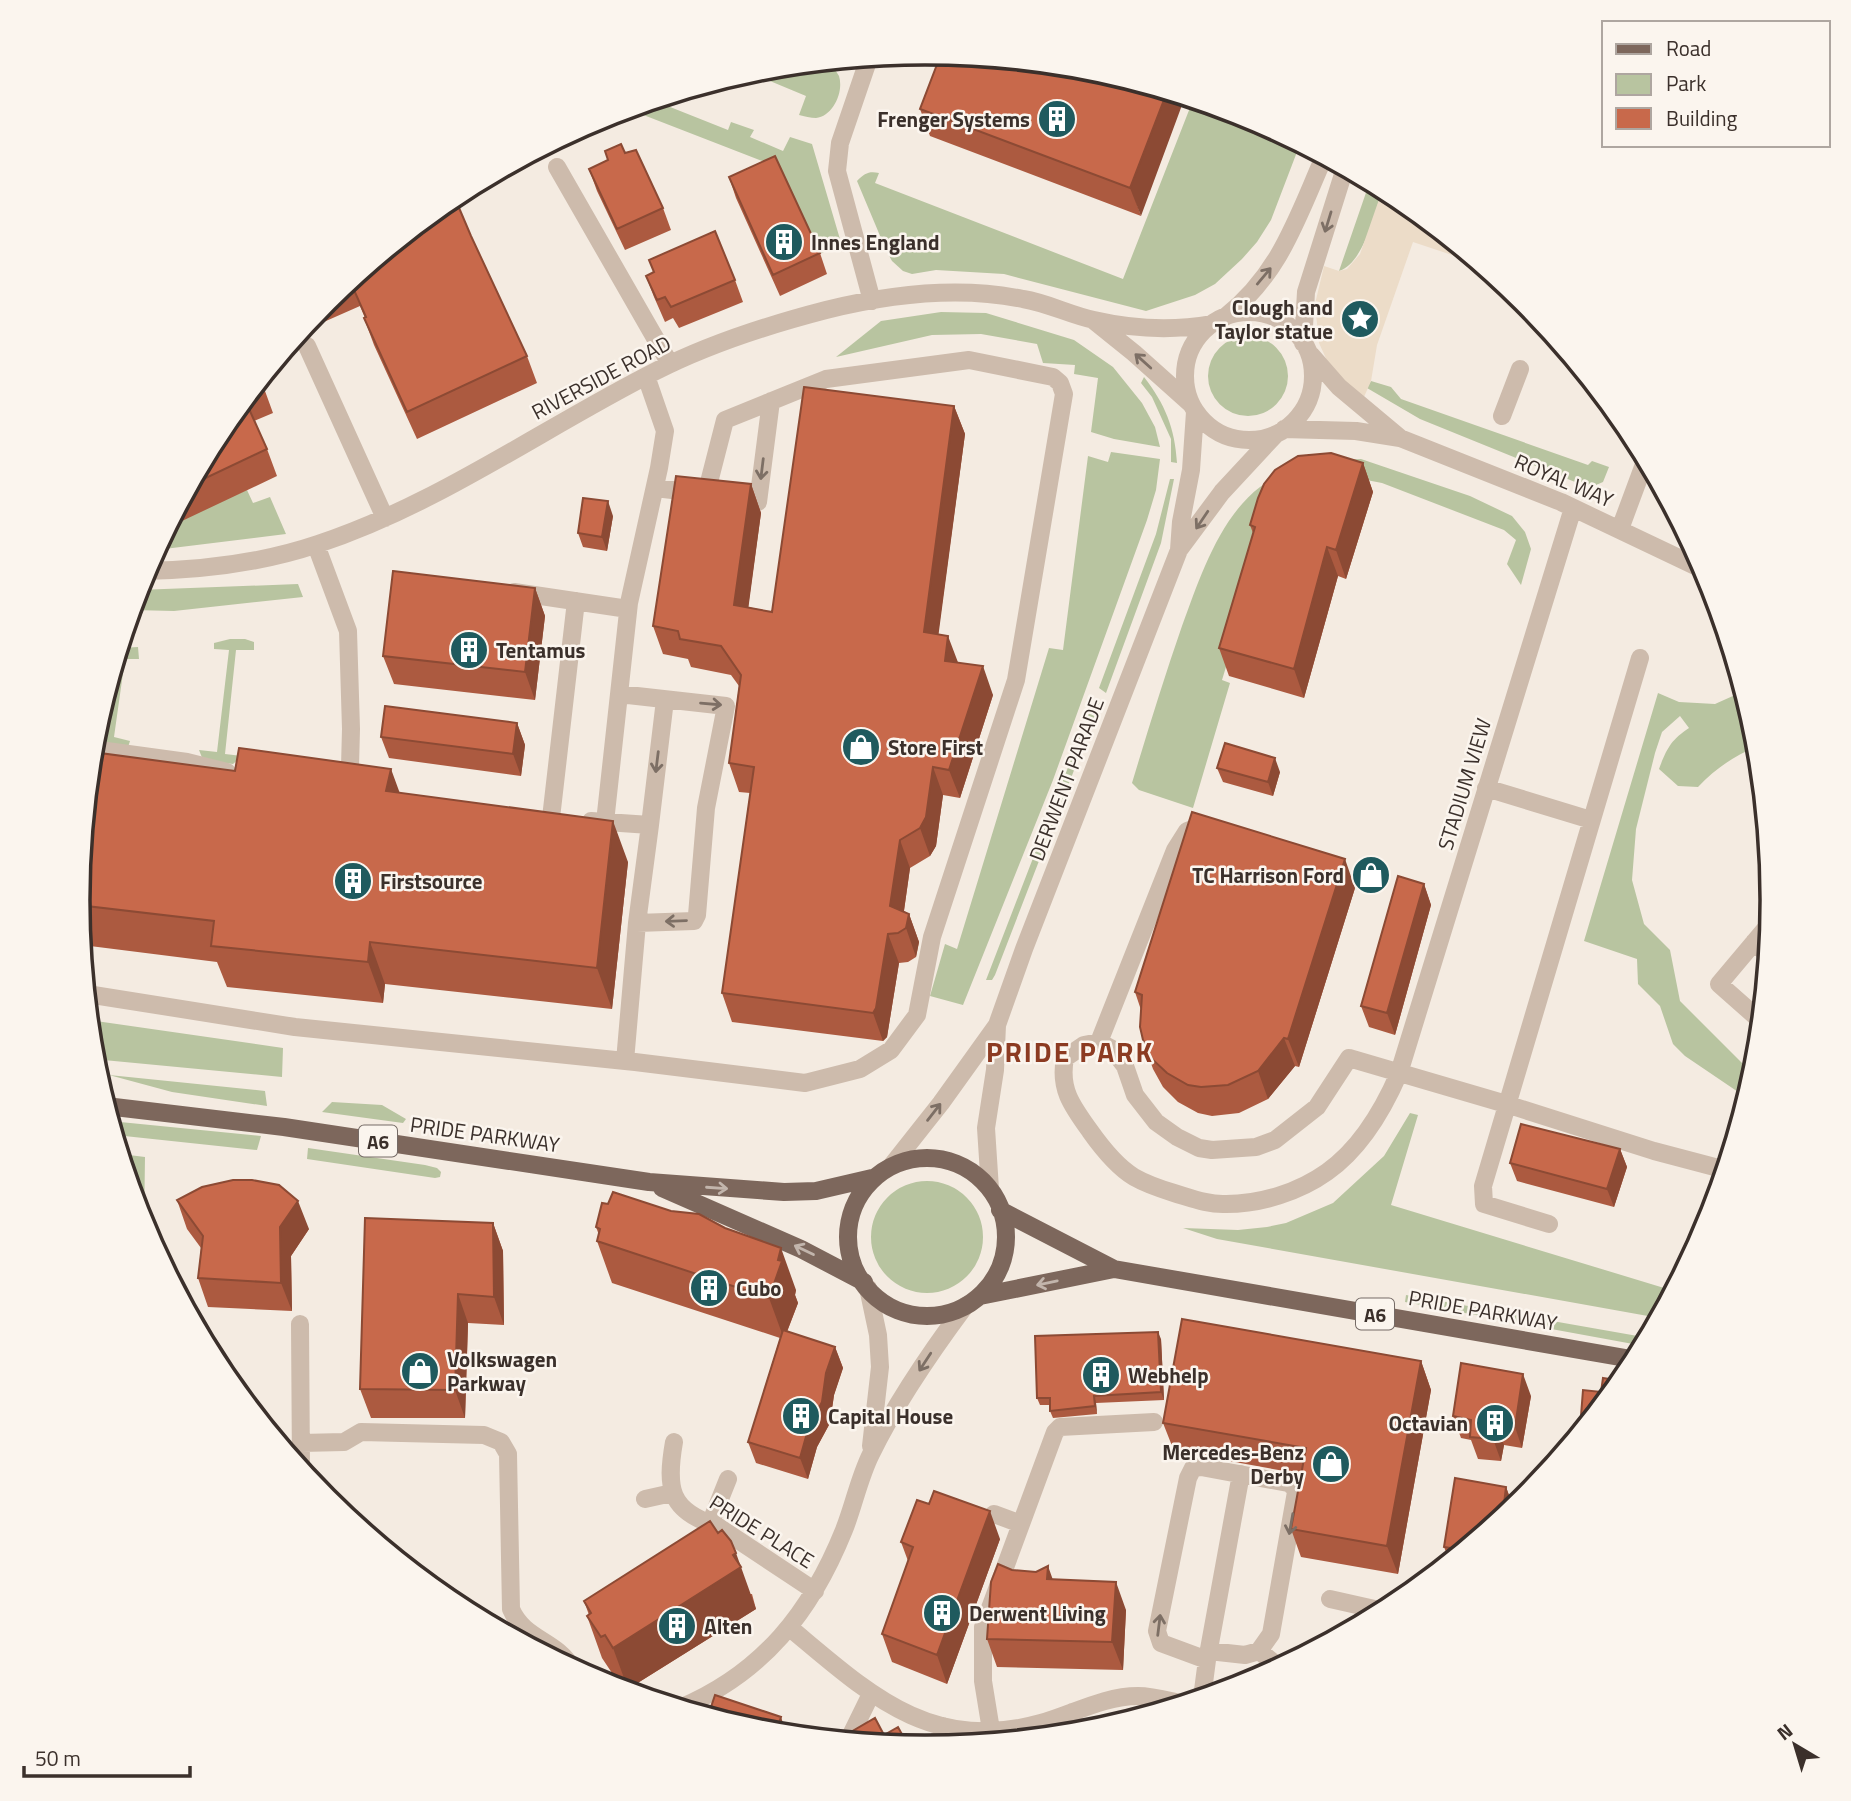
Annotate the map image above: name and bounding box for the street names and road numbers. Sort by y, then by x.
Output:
street label: RIVERSIDE ROAD [526,327,676,427]
street label: ROYAL WAY [1510,445,1619,515]
street label: DERWENT PARADE [1020,693,1112,865]
street label: STADIUM VIEW [1429,714,1499,854]
street label: PRIDE PARKWAY [408,1108,562,1160]
road number: A6 [359,1126,397,1156]
street label: PRIDE PARKWAY [1406,1281,1561,1339]
road number: A6 [1356,1298,1394,1330]
street label: PRIDE PLACE [703,1486,821,1576]

